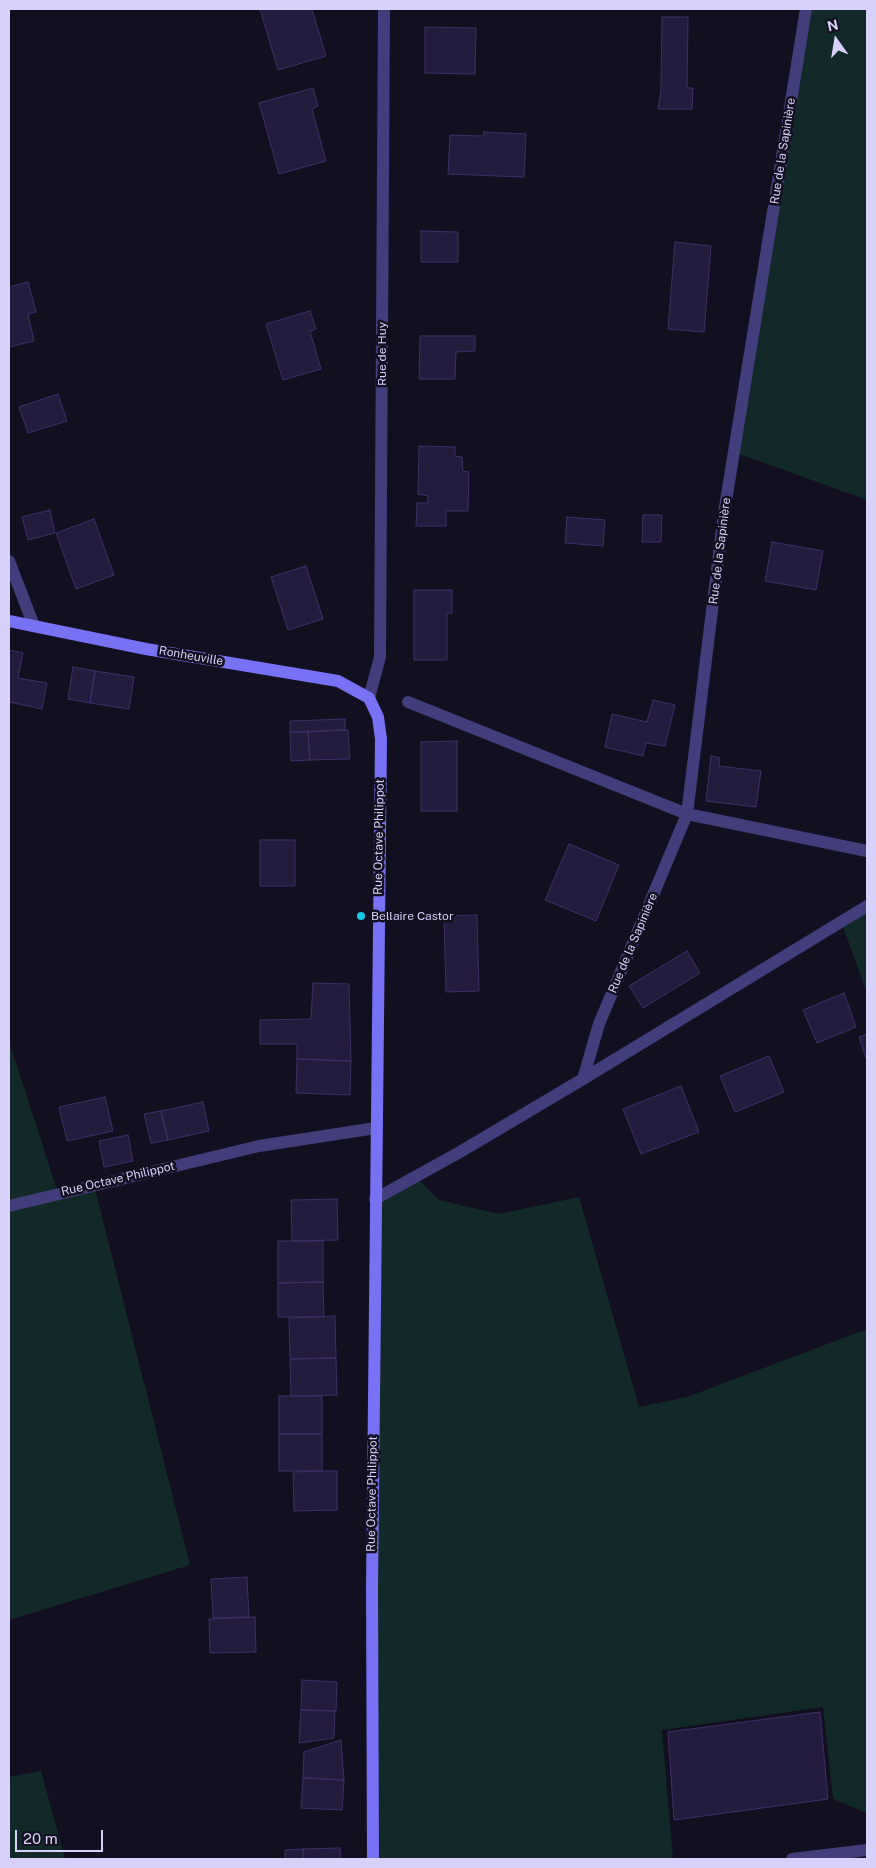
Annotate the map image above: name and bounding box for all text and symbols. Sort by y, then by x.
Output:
north arrow [811,15,861,65]
text: N [825,16,840,34]
street label: Rue de la Sapinière [767,97,799,205]
street label: Rue de Huy [375,322,389,386]
street label: Rue de la Sapinière [706,497,734,605]
street label: Ronheuville [158,643,224,669]
street label: Rue Octave Philippot [371,779,387,895]
street label: Rue de la Sapinière [605,891,661,995]
place label: Bellaire Castor [371,909,454,923]
marker: Bellaire Castor [355,910,367,922]
street label: Rue Octave Philippot [60,1159,176,1199]
street label: Rue Octave Philippot [364,1436,380,1552]
scale bar [18,1820,105,1852]
text: 20 m [23,1830,58,1847]

